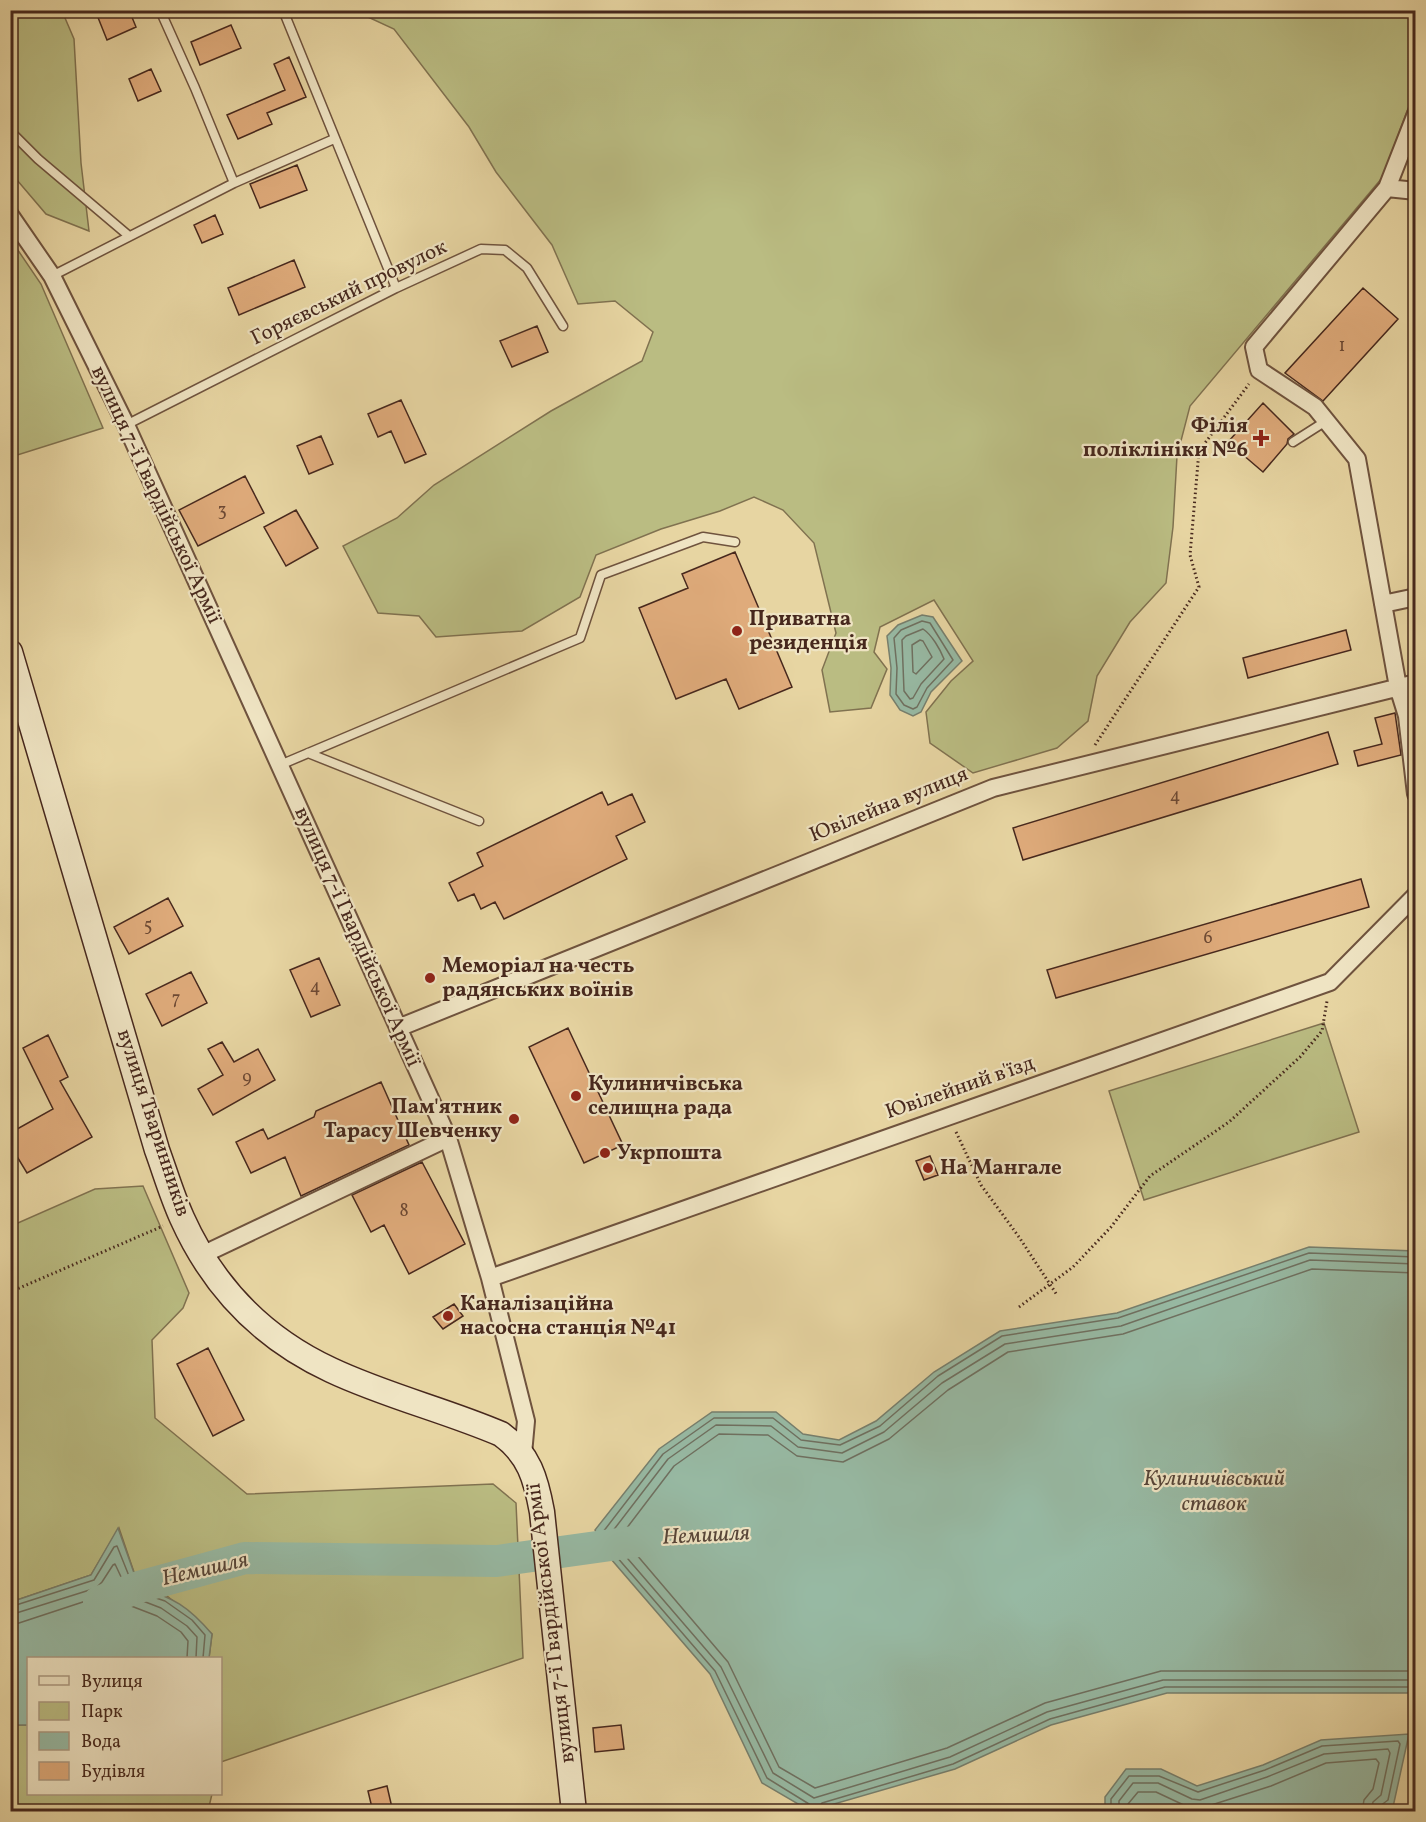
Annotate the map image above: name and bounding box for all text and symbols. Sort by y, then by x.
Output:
street label: Горяєвський провулок [246,233,452,353]
house number: 1 [1339,334,1345,359]
street label: вулиця 7-ї Гвардійської Армії [83,361,229,629]
place label: Філія поліклініки №6 [1083,412,1248,465]
marker: Філія поліклініки №6 [1252,429,1270,447]
house number: 3 [217,499,227,524]
place label: Приватна резиденція [749,605,868,658]
marker: Приватна резиденція [730,624,744,638]
street label: Ювілейна вулиця [805,760,973,850]
house number: 4 [1170,784,1180,809]
street label: вулиця 7-ї Гвардійської Армії [286,802,428,1072]
house number: 5 [144,914,152,939]
house number: 6 [1203,926,1213,951]
place label: Меморіал на честь радянських воїнів [442,952,634,1005]
marker: Меморіал на честь радянських воїнів [423,971,437,985]
house number: 4 [310,975,320,1000]
house number: 7 [172,987,180,1012]
street label: вулиця Тваринників [109,1026,197,1220]
street label: Ювілейний в'їзд [881,1049,1039,1127]
house number: 9 [242,1066,252,1091]
place label: Кулиничівська селищна рада [588,1070,743,1123]
marker: Кулиничівська селищна рада [569,1089,583,1103]
place label: Пам'ятник Тарасу Шевченку [323,1093,502,1146]
marker: Пам'ятник Тарасу Шевченку [507,1112,521,1126]
place label: Укрпошта [617,1139,722,1168]
marker: Укрпошта [598,1146,612,1160]
place label: На Мангале [940,1154,1062,1183]
marker: На Мангале [921,1161,935,1175]
house number: 8 [399,1199,409,1224]
place label: Каналізаційна насосна станція №41 [460,1290,676,1343]
marker: Каналізаційна насосна станція №41 [441,1309,455,1323]
water label: Кулиничівський ставок [1143,1464,1285,1520]
street label: вулиця 7-ї Гвардійської Армії [519,1481,583,1765]
water label: Немишля [661,1518,751,1554]
water label: Немишля [159,1545,251,1595]
legend [27,1657,222,1795]
text: Вулиця [81,1670,143,1695]
text: Парк [81,1700,123,1725]
text: Вода [81,1730,121,1755]
text: Будівля [81,1760,145,1785]

